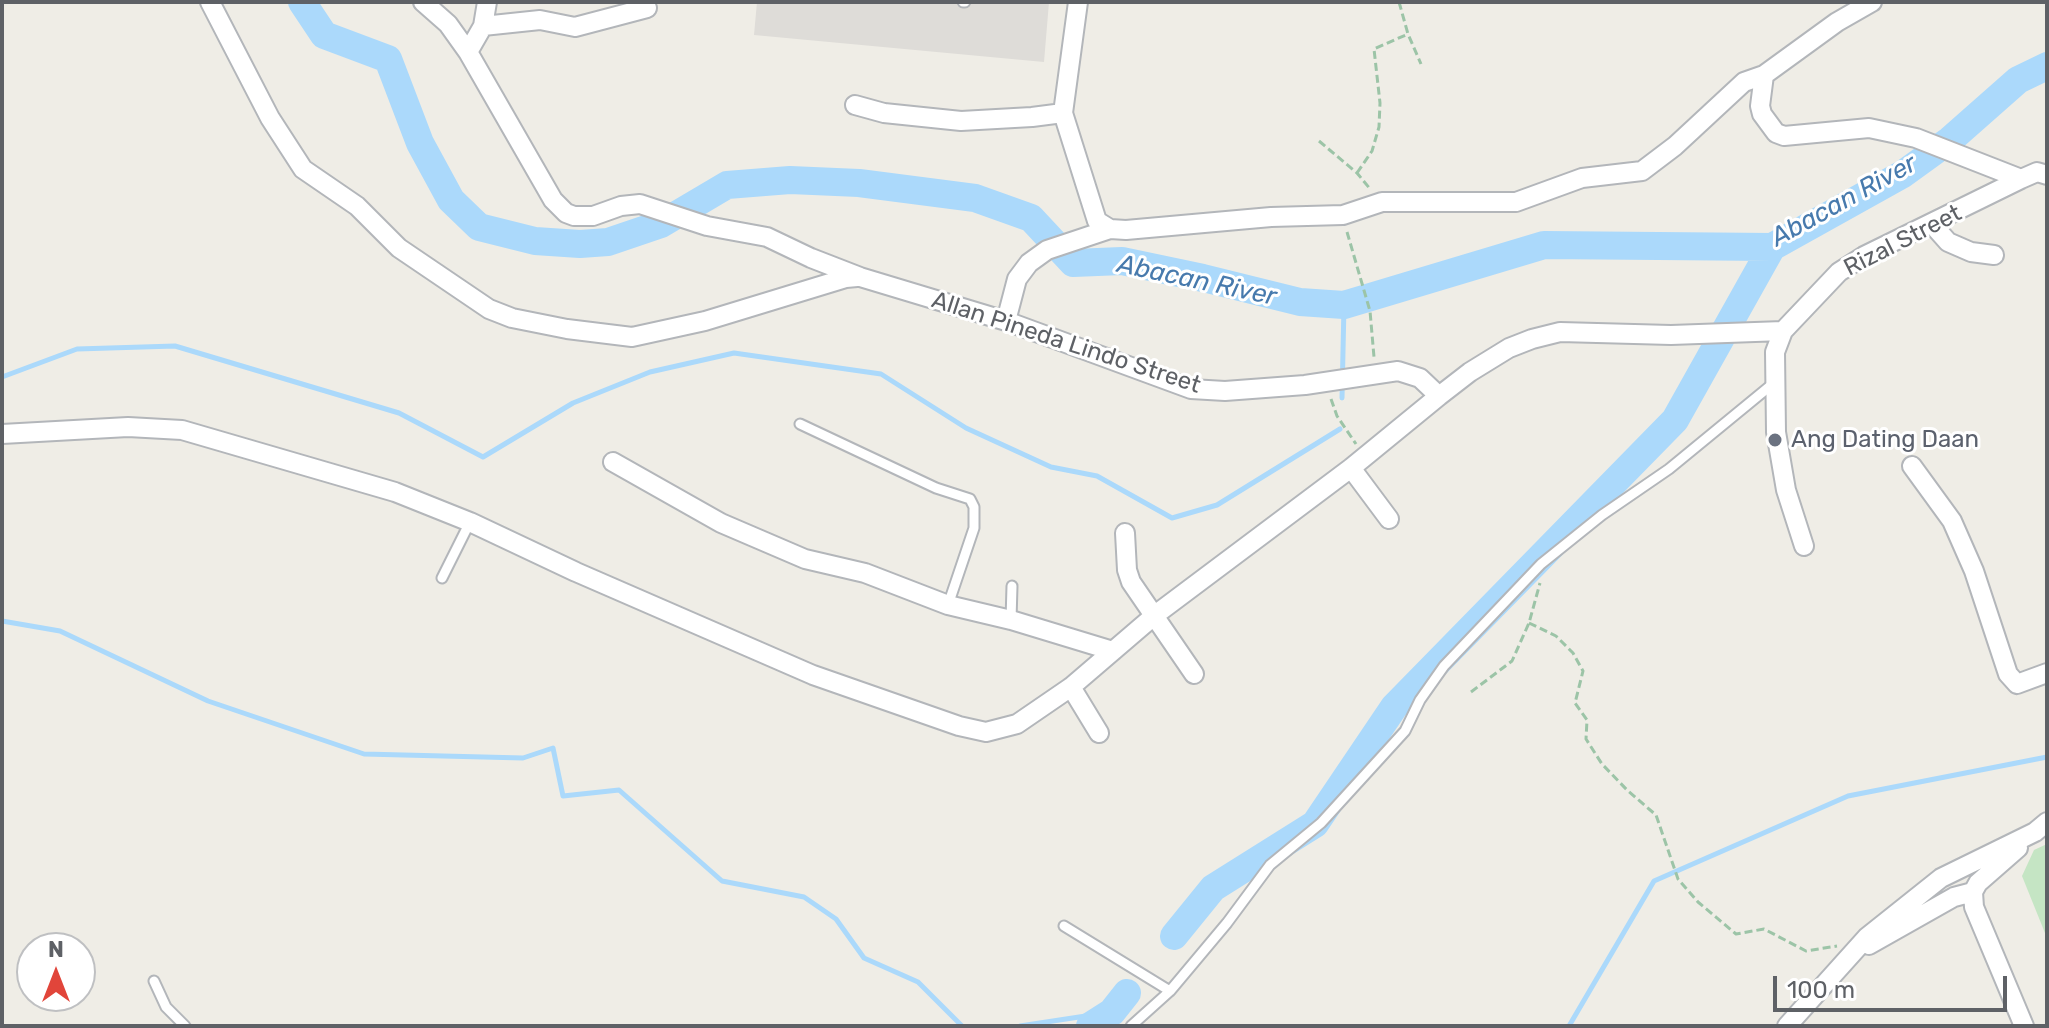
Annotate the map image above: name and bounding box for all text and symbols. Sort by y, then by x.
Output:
water label: Abacan River [1766,148,1922,254]
street label: Rizal Street [1839,199,1967,283]
water label: Abacan River [1115,249,1279,313]
street label: Allan Pineda Lindo Street [928,286,1204,400]
place label: Ang Dating Daan [1791,426,1979,454]
marker: Ang Dating Daan [1766,431,1784,449]
north arrow [16,932,96,1012]
text: N [48,936,64,963]
scale bar [1777,960,2011,1010]
text: 100 m [1787,976,1855,1004]

